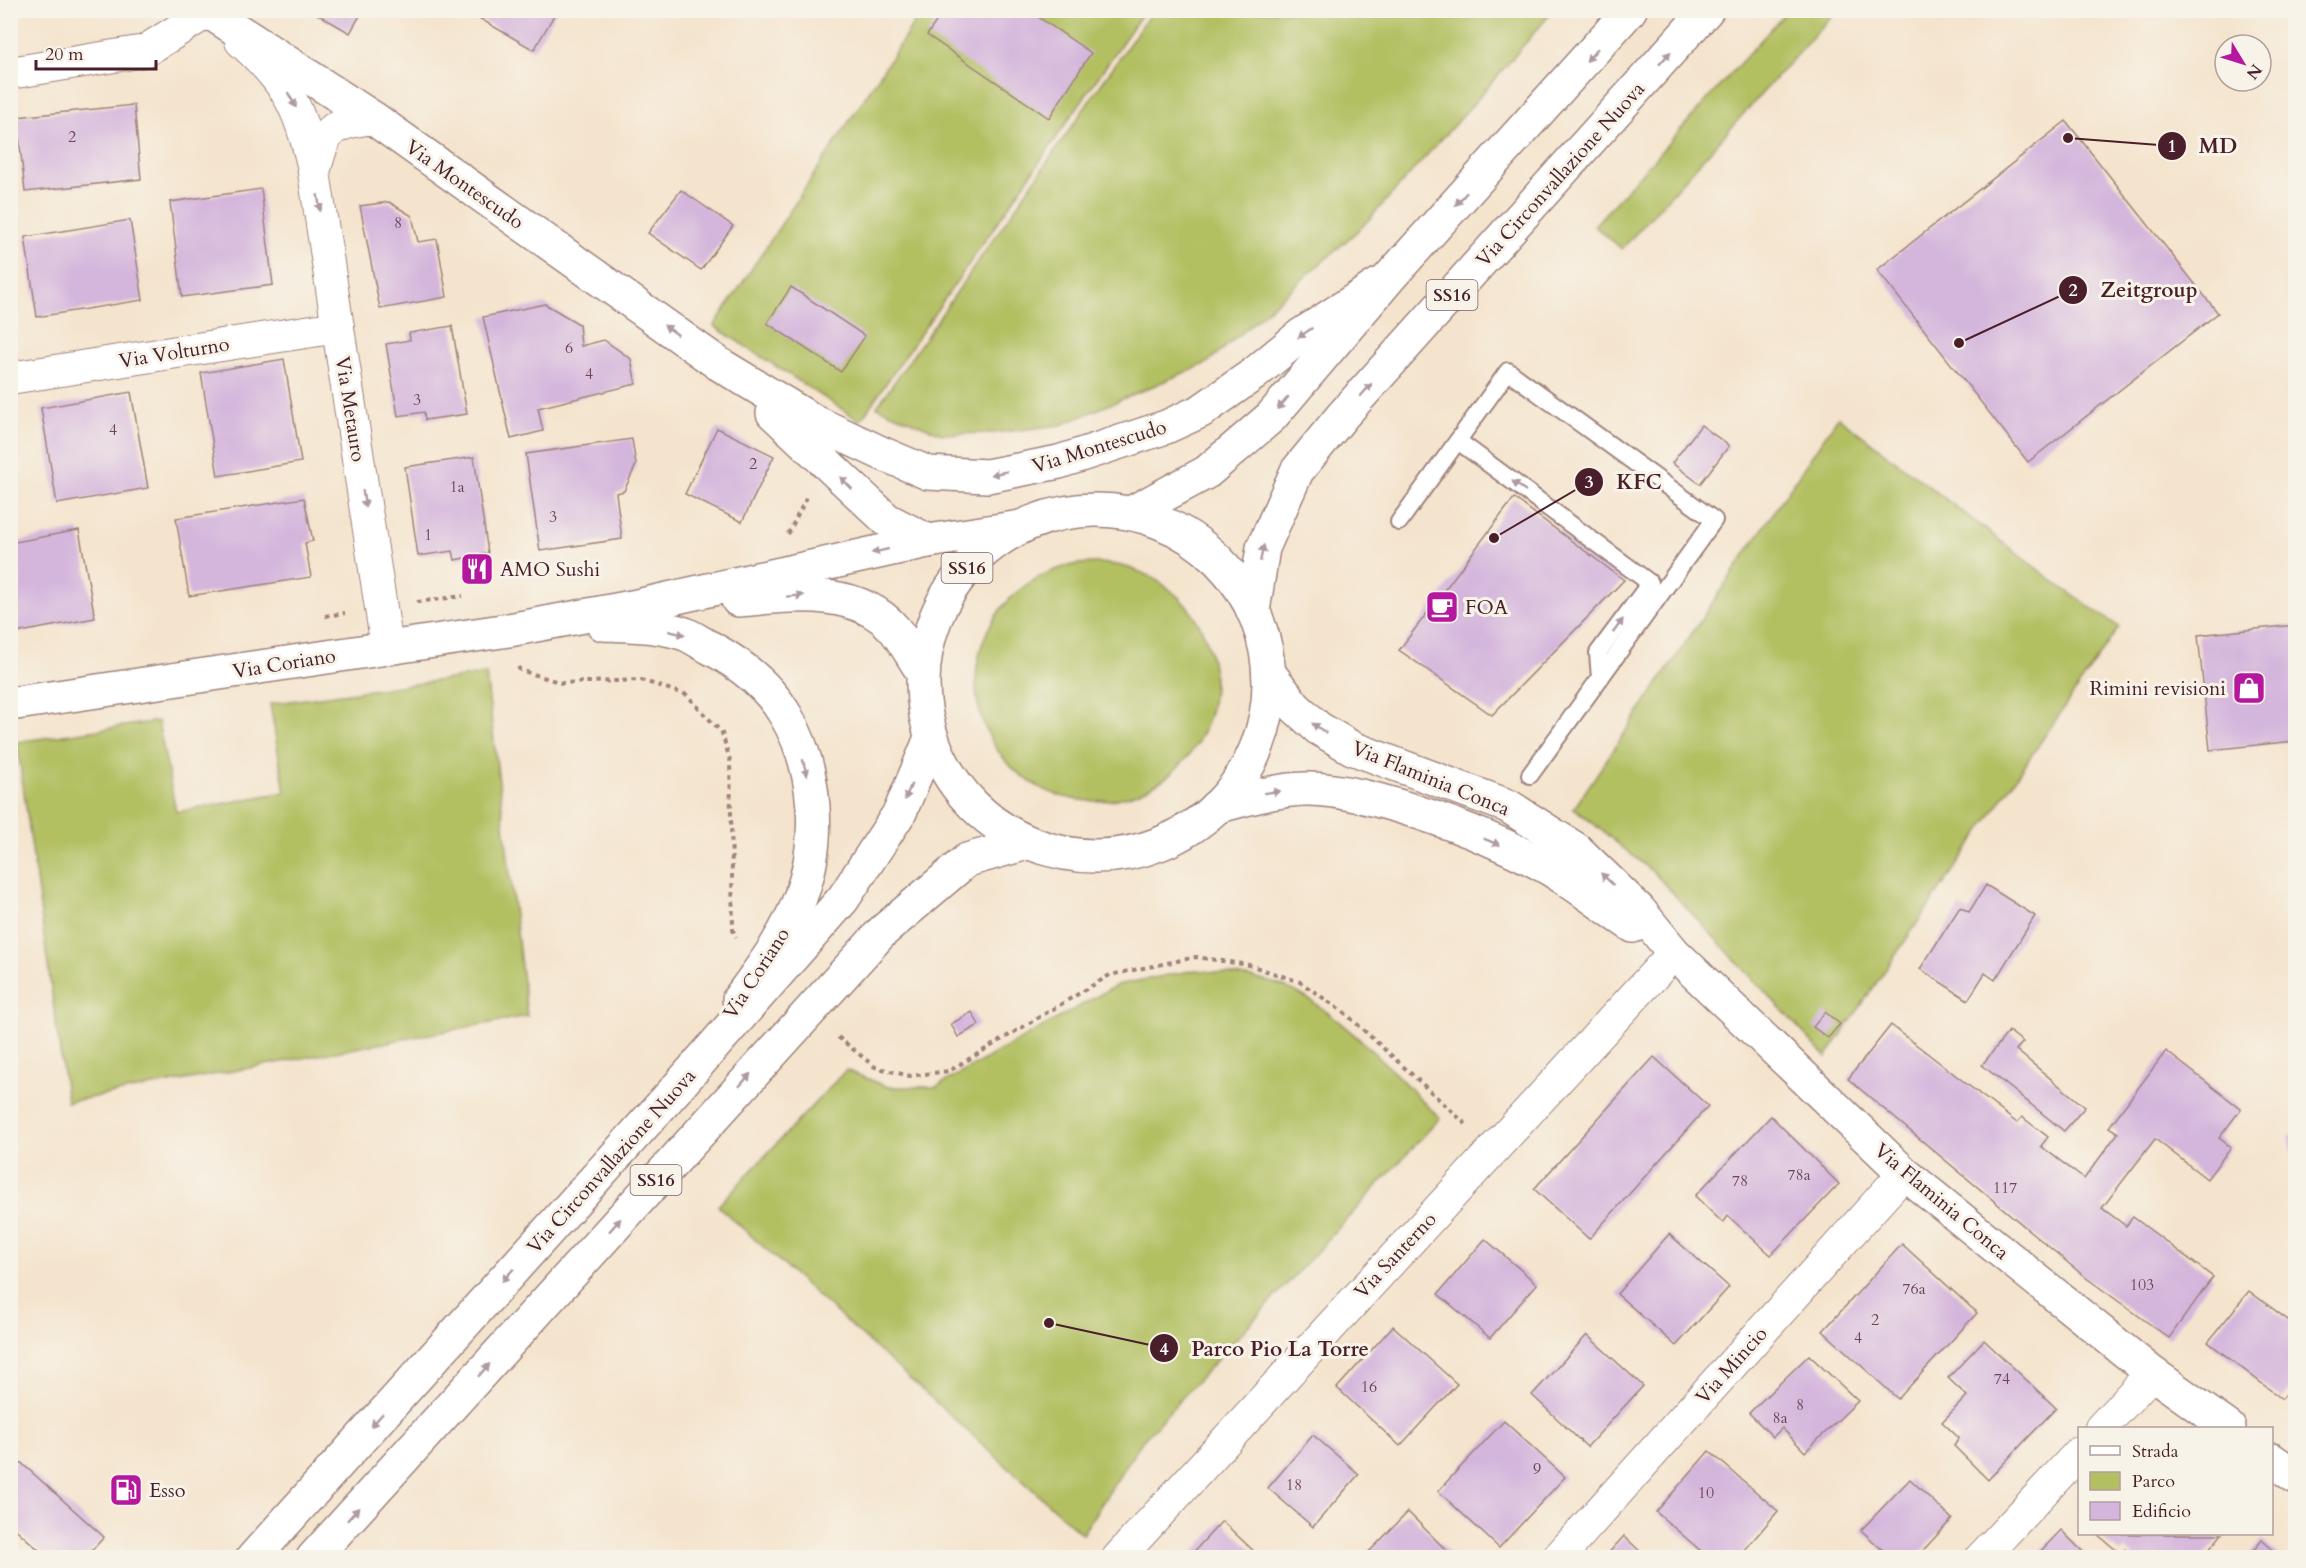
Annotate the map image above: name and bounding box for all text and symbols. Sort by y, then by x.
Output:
scale bar [36,33,156,71]
north arrow [2213,33,2273,93]
text: 20 m [45,42,84,67]
one-way arrow [1586,47,1599,62]
one-way arrow [1658,51,1671,66]
text: N [2241,59,2267,84]
street label: Via Circonvallazione Nuova [1470,76,1651,273]
one-way arrow [286,91,296,109]
house number: 2 [68,126,76,148]
callout: MD [2157,127,2249,166]
text: MD [2199,132,2237,161]
street label: Via Montescudo [400,133,530,235]
text: 1 [2167,134,2177,159]
one-way arrow [1454,192,1468,207]
one-way arrow [315,193,324,212]
house number: 8 [394,212,402,234]
callout: Zeitgroup [2058,270,2210,309]
text: Zeitgroup [2100,276,2198,305]
text: 2 [2068,278,2078,303]
road number: SS16 [1426,280,1478,310]
one-way arrow [663,325,679,336]
one-way arrow [1297,327,1313,339]
street label: Via Volturno [117,330,232,375]
house number: 6 [565,337,573,359]
street label: Via Metauro [329,354,372,464]
house number: 4 [585,363,593,385]
one-way arrow [1359,383,1372,398]
house number: 3 [413,389,421,411]
one-way arrow [1276,395,1289,411]
street label: Via Montescudo [1029,413,1170,480]
house number: 4 [109,419,117,441]
house number: 2 [749,453,757,475]
callout: KFC [1574,463,1674,502]
text: KFC [1616,468,1662,497]
one-way arrow [989,469,1008,478]
text: 3 [1584,470,1594,495]
house number: 1a [449,476,465,498]
one-way arrow [840,477,854,491]
one-way arrow [1511,480,1527,492]
one-way arrow [360,490,369,509]
house number: 3 [549,506,557,528]
house number: 1 [424,524,432,546]
one-way arrow [1258,544,1268,562]
one-way arrow [871,547,890,557]
restaurant icon: AMO Sushi [459,551,495,587]
road number: SS16 [942,553,992,583]
place label: AMO Sushi [500,556,600,583]
cafe icon: FOA [1424,589,1460,625]
one-way arrow [785,591,804,601]
place label: FOA [1465,594,1509,621]
one-way arrow [1612,618,1624,633]
one-way arrow [668,629,687,638]
street label: Via Coriano [231,642,338,685]
shop icon: Rimini revisioni [2231,670,2267,706]
place label: Rimini revisioni [2089,675,2226,702]
one-way arrow [1312,722,1328,734]
street label: Via Flaminia Conca [1348,734,1514,823]
one-way arrow [801,758,811,777]
one-way arrow [904,783,913,800]
one-way arrow [1263,788,1282,797]
one-way arrow [1483,837,1501,847]
one-way arrow [1601,872,1615,886]
street label: Via Coriano [717,922,796,1024]
street label: Via Circonvallazione Nuova [521,1063,702,1260]
one-way arrow [738,1073,752,1088]
street label: Via Flaminia Conca [1869,1137,2015,1266]
house number: 78a [1787,1164,1811,1186]
road number: SS16 [630,1165,682,1195]
house number: 78 [1732,1170,1748,1192]
house number: 117 [1993,1177,2017,1199]
street label: Via Santerno [1348,1206,1443,1304]
one-way arrow [608,1218,621,1233]
one-way arrow [501,1268,515,1283]
house number: 103 [2130,1274,2154,1296]
house number: 76a [1902,1278,1926,1300]
house number: 2 [1871,1309,1879,1331]
street label: Via Mincio [1689,1321,1774,1410]
house number: 4 [1854,1327,1862,1349]
callout: Parco Pio La Torre [1149,1329,1381,1368]
text: Parco Pio La Torre [1191,1335,1369,1364]
text: 4 [1159,1337,1169,1362]
one-way arrow [477,1363,490,1378]
house number: 74 [1994,1368,2010,1390]
house number: 16 [1361,1376,1377,1398]
house number: 8 [1796,1394,1804,1416]
house number: 8a [1772,1407,1788,1429]
one-way arrow [371,1412,384,1427]
legend [2078,1427,2273,1535]
text: Strada [2132,1439,2179,1464]
house number: 9 [1533,1458,1541,1480]
text: Parco [2132,1469,2175,1494]
fuel station icon: Esso [108,1472,144,1508]
house number: 18 [1286,1474,1302,1496]
place label: Esso [149,1477,186,1504]
house number: 10 [1698,1482,1714,1504]
text: Edificio [2132,1499,2191,1524]
one-way arrow [346,1507,360,1522]

